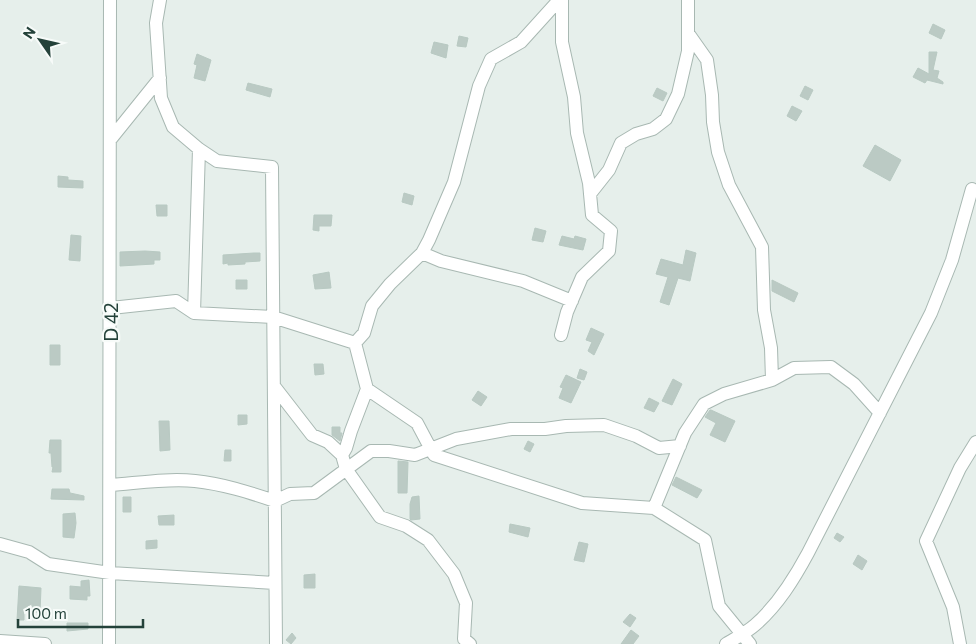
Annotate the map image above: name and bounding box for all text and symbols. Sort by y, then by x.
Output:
north arrow [15,15,65,65]
text: N [19,23,39,42]
street label: D 42 [99,302,122,342]
scale bar [18,596,142,628]
text: 100 m [25,604,67,622]

